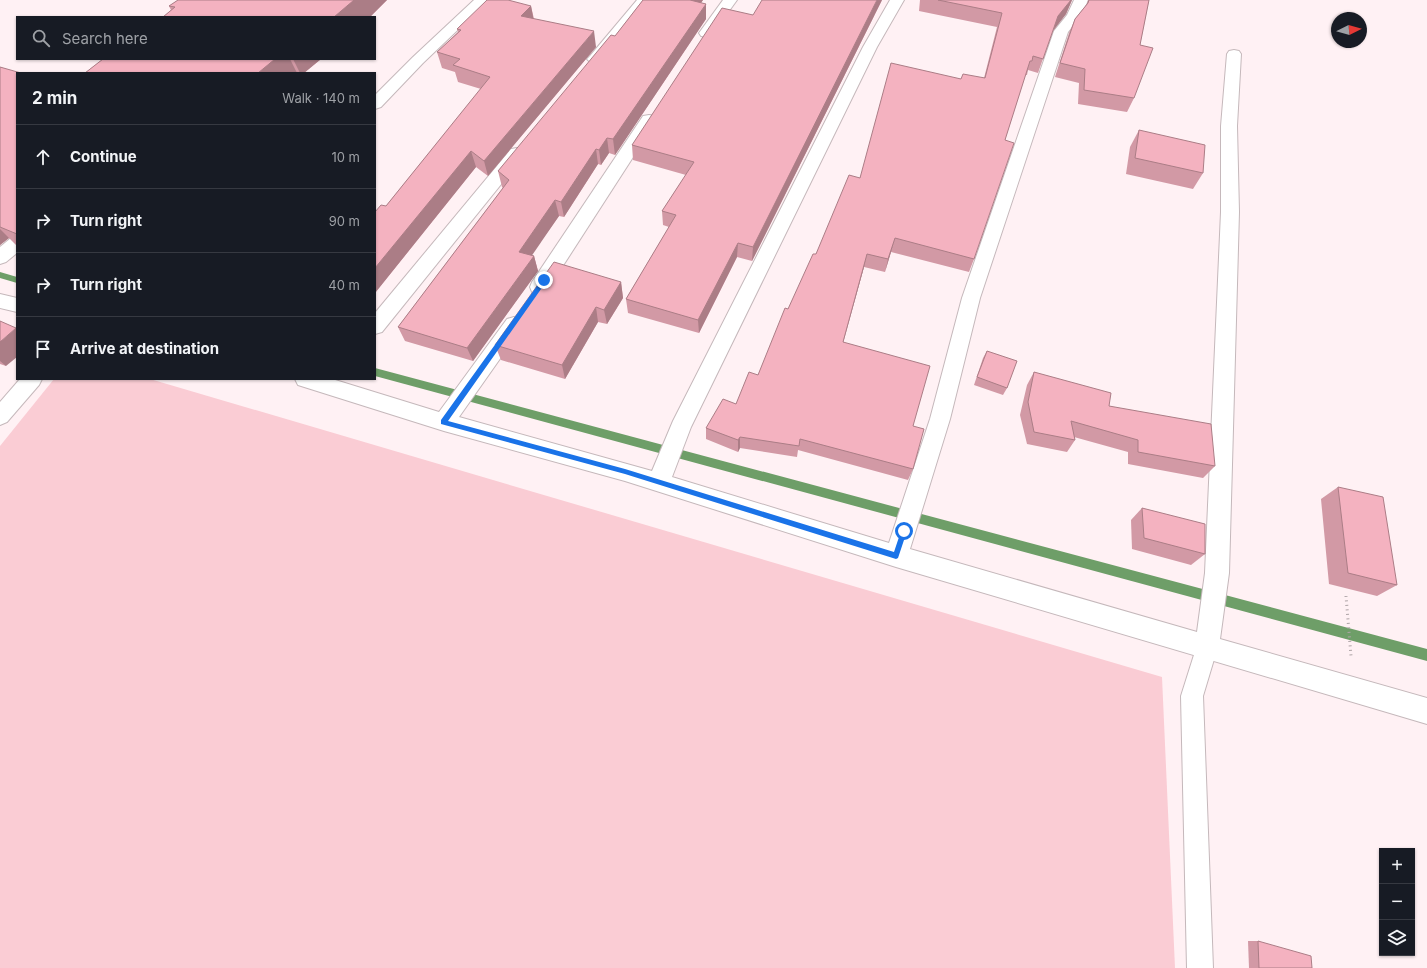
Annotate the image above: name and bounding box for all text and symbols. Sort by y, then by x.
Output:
north arrow [1331,12,1367,48]
search box [16,16,376,60]
icon: search [30,27,52,49]
text: Search here [62,29,148,48]
text: 2 min [32,88,77,108]
text: Walk · 140 m [282,90,360,106]
icon: ahead [32,146,54,168]
text: Continue [70,147,137,166]
text: 10 m [331,149,360,165]
icon: right [32,210,54,232]
text: Turn right [70,211,142,230]
text: 90 m [329,213,360,229]
route end [535,271,553,289]
icon: right [32,274,54,296]
text: Turn right [70,275,142,294]
text: 40 m [328,277,360,293]
icon: arrive [32,338,54,360]
text: Arrive at destination [70,339,219,358]
route start [895,522,913,540]
map controls [1379,848,1415,956]
button: + [1379,848,1415,884]
button: − [1379,884,1415,920]
button: layers [1379,920,1415,956]

